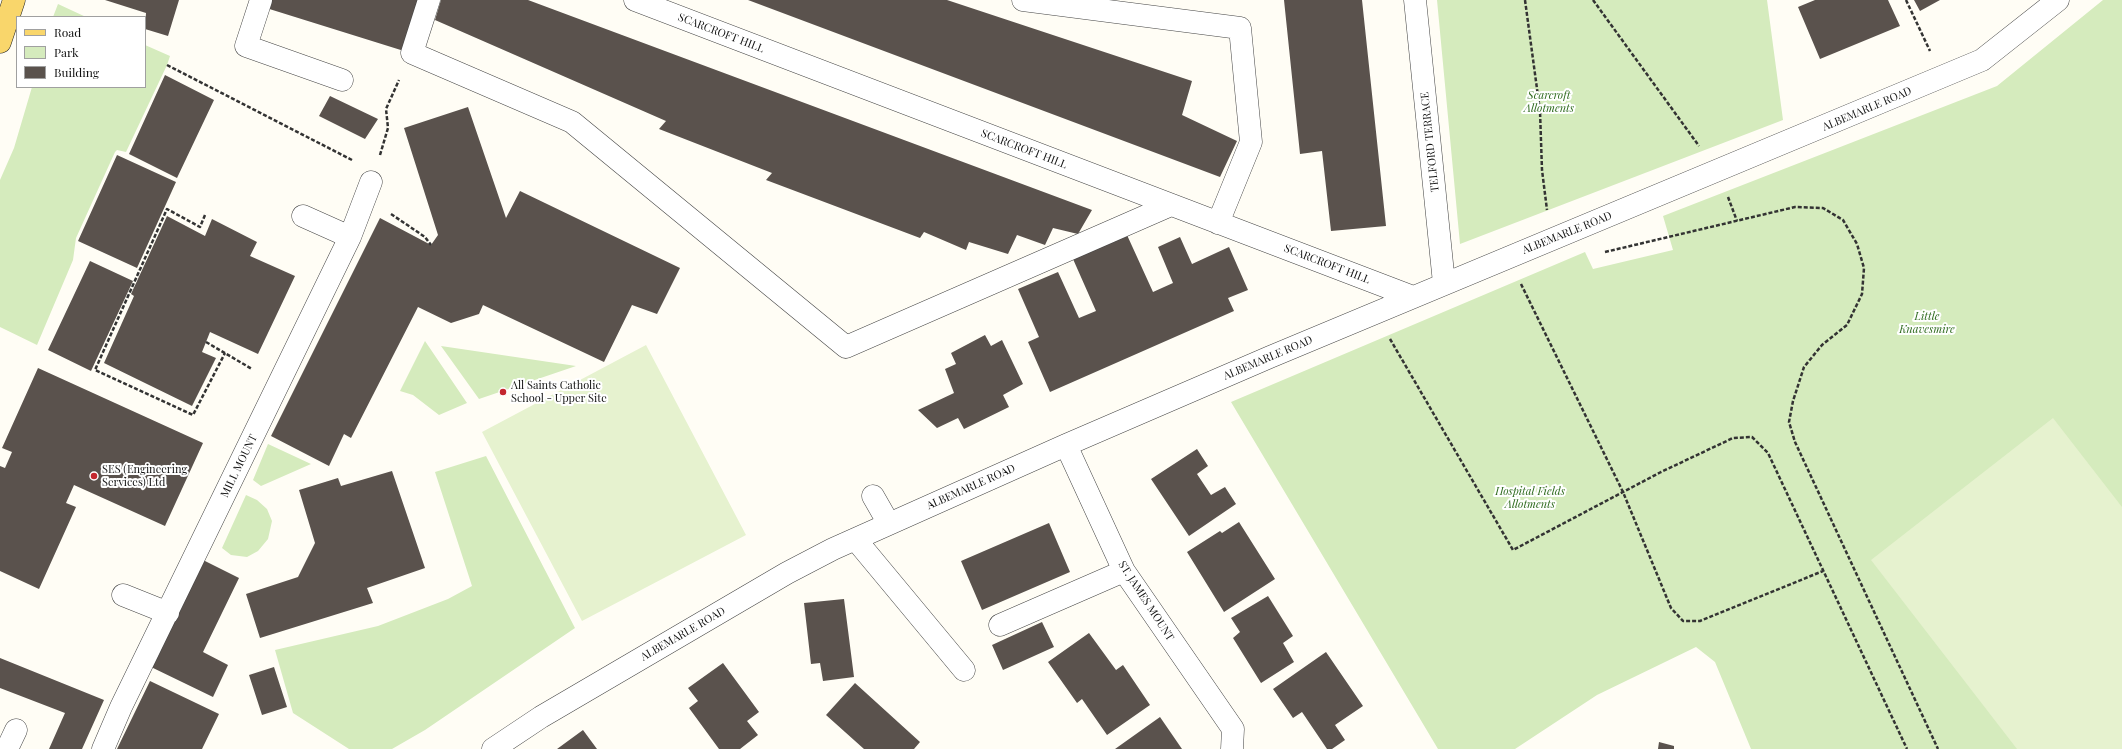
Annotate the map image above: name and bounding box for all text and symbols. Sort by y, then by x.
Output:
street label: SCARCROFT HILL [676,11,766,55]
legend [16,16,146,88]
text: Road [54,24,81,40]
text: Park [54,44,79,60]
text: Building [54,64,99,80]
street label: ALBEMARLE ROAD [1820,84,1914,134]
park label: Scarcroft Allotments [1524,89,1574,115]
street label: TELFORD TERRACE [1418,91,1442,193]
street label: SCARCROFT HILL [979,127,1069,171]
street label: ALBEMARLE ROAD [1520,209,1614,257]
street label: SCARCROFT HILL [1282,242,1372,286]
park label: Little Knavesmire [1899,310,1955,336]
street label: ALBEMARLE ROAD [1221,333,1315,383]
place label: All Saints Catholic School - Upper Site [511,379,607,405]
marker: All Saints Catholic School - Upper Site [498,387,508,397]
street label: MILL MOUNT [218,432,260,500]
street label: ALBEMARLE ROAD [925,461,1017,513]
place label: SES (Engineering Services) Ltd [102,463,187,489]
marker: SES (Engineering Services) Ltd [89,471,99,481]
park label: Hospital Fields Allotments [1495,485,1565,511]
street label: ST. JAMES MOUNT [1115,559,1177,643]
street label: ALBEMARLE ROAD [638,604,728,664]

